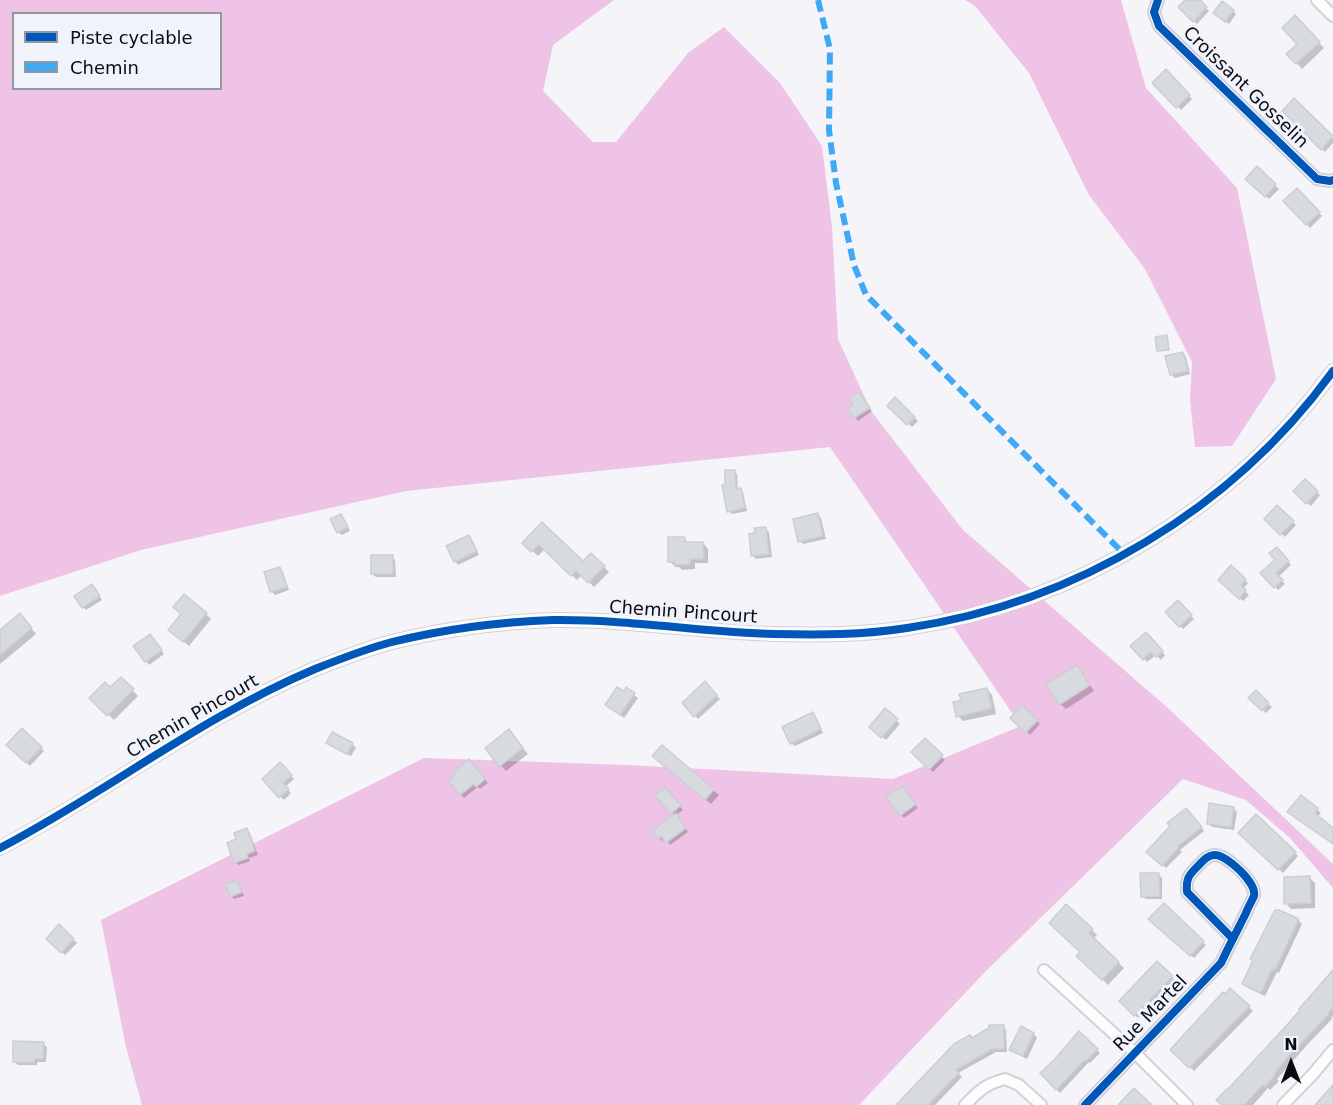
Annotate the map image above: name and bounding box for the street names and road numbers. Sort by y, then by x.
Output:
street label: Croissant Gosselin [1178,23,1312,153]
street label: Chemin Pincourt [608,597,758,629]
street label: Chemin Pincourt [123,671,263,763]
street label: Rue Martel [1110,972,1192,1056]

